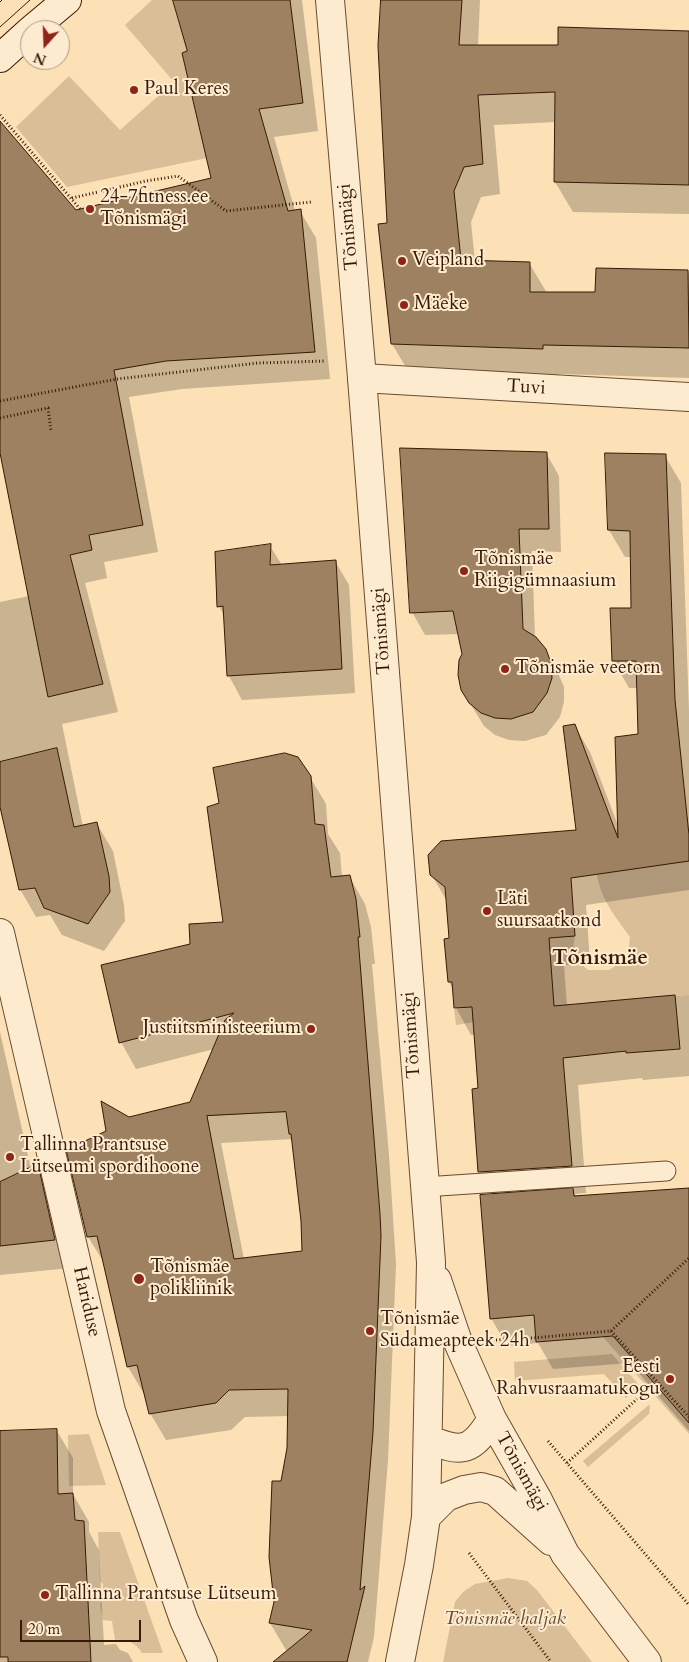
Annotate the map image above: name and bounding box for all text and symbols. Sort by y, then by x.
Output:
north arrow [20,20,70,70]
text: N [31,48,49,70]
place label: Paul Keres [144,79,228,101]
marker: Paul Keres [128,84,140,96]
street label: Tõnismägi [334,183,364,271]
place label: 24-7fitness.ee Tõnismägi [100,187,209,231]
marker: 24-7fitness.ee Tõnismägi [84,203,96,215]
place label: Veipland [412,250,484,272]
marker: Veipland [396,255,408,267]
place label: Mäeke [414,294,468,316]
marker: Mäeke [398,299,410,311]
street label: Tuvi [506,376,546,400]
place label: Tõnismäe Riigigümnaasium [474,549,616,593]
marker: Tõnismäe Riigigümnaasium [458,565,470,577]
street label: Tõnismägi [368,587,396,675]
place label: Tõnismäe veetorn [515,658,661,680]
marker: Tõnismäe veetorn [499,663,511,675]
place label: Läti suursaatkond [497,889,601,933]
marker: Läti suursaatkond [481,905,493,917]
district label: Tõnismäe [552,946,648,972]
street label: Tõnismägi [398,991,426,1079]
place label: Justiitsministeerium [143,1018,301,1040]
marker: Justiitsministeerium [305,1023,317,1035]
place label: Tallinna Prantsuse Lütseumi spordihoone [20,1135,199,1179]
marker: Tallinna Prantsuse Lütseumi spordihoone [4,1151,16,1163]
place label: Tõnismäe polikliinik [150,1257,233,1301]
street label: Hariduse [67,1264,105,1340]
marker: Tõnismäe polikliinik [132,1272,146,1286]
place label: Tõnismäe Südameapteek 24h [380,1309,530,1353]
marker: Tõnismäe Südameapteek 24h [364,1325,376,1337]
place label: Eesti Rahvusraamatukogu [496,1357,660,1401]
marker: Eesti Rahvusraamatukogu [664,1373,676,1385]
street label: Tõnismägi [490,1428,552,1516]
place label: Tallinna Prantsuse Lütseum [55,1584,276,1606]
marker: Tallinna Prantsuse Lütseum [39,1589,51,1601]
park label: Tõnismäe haljak [444,1609,566,1631]
scale bar [22,1610,144,1642]
text: 20 m [28,1619,60,1639]

